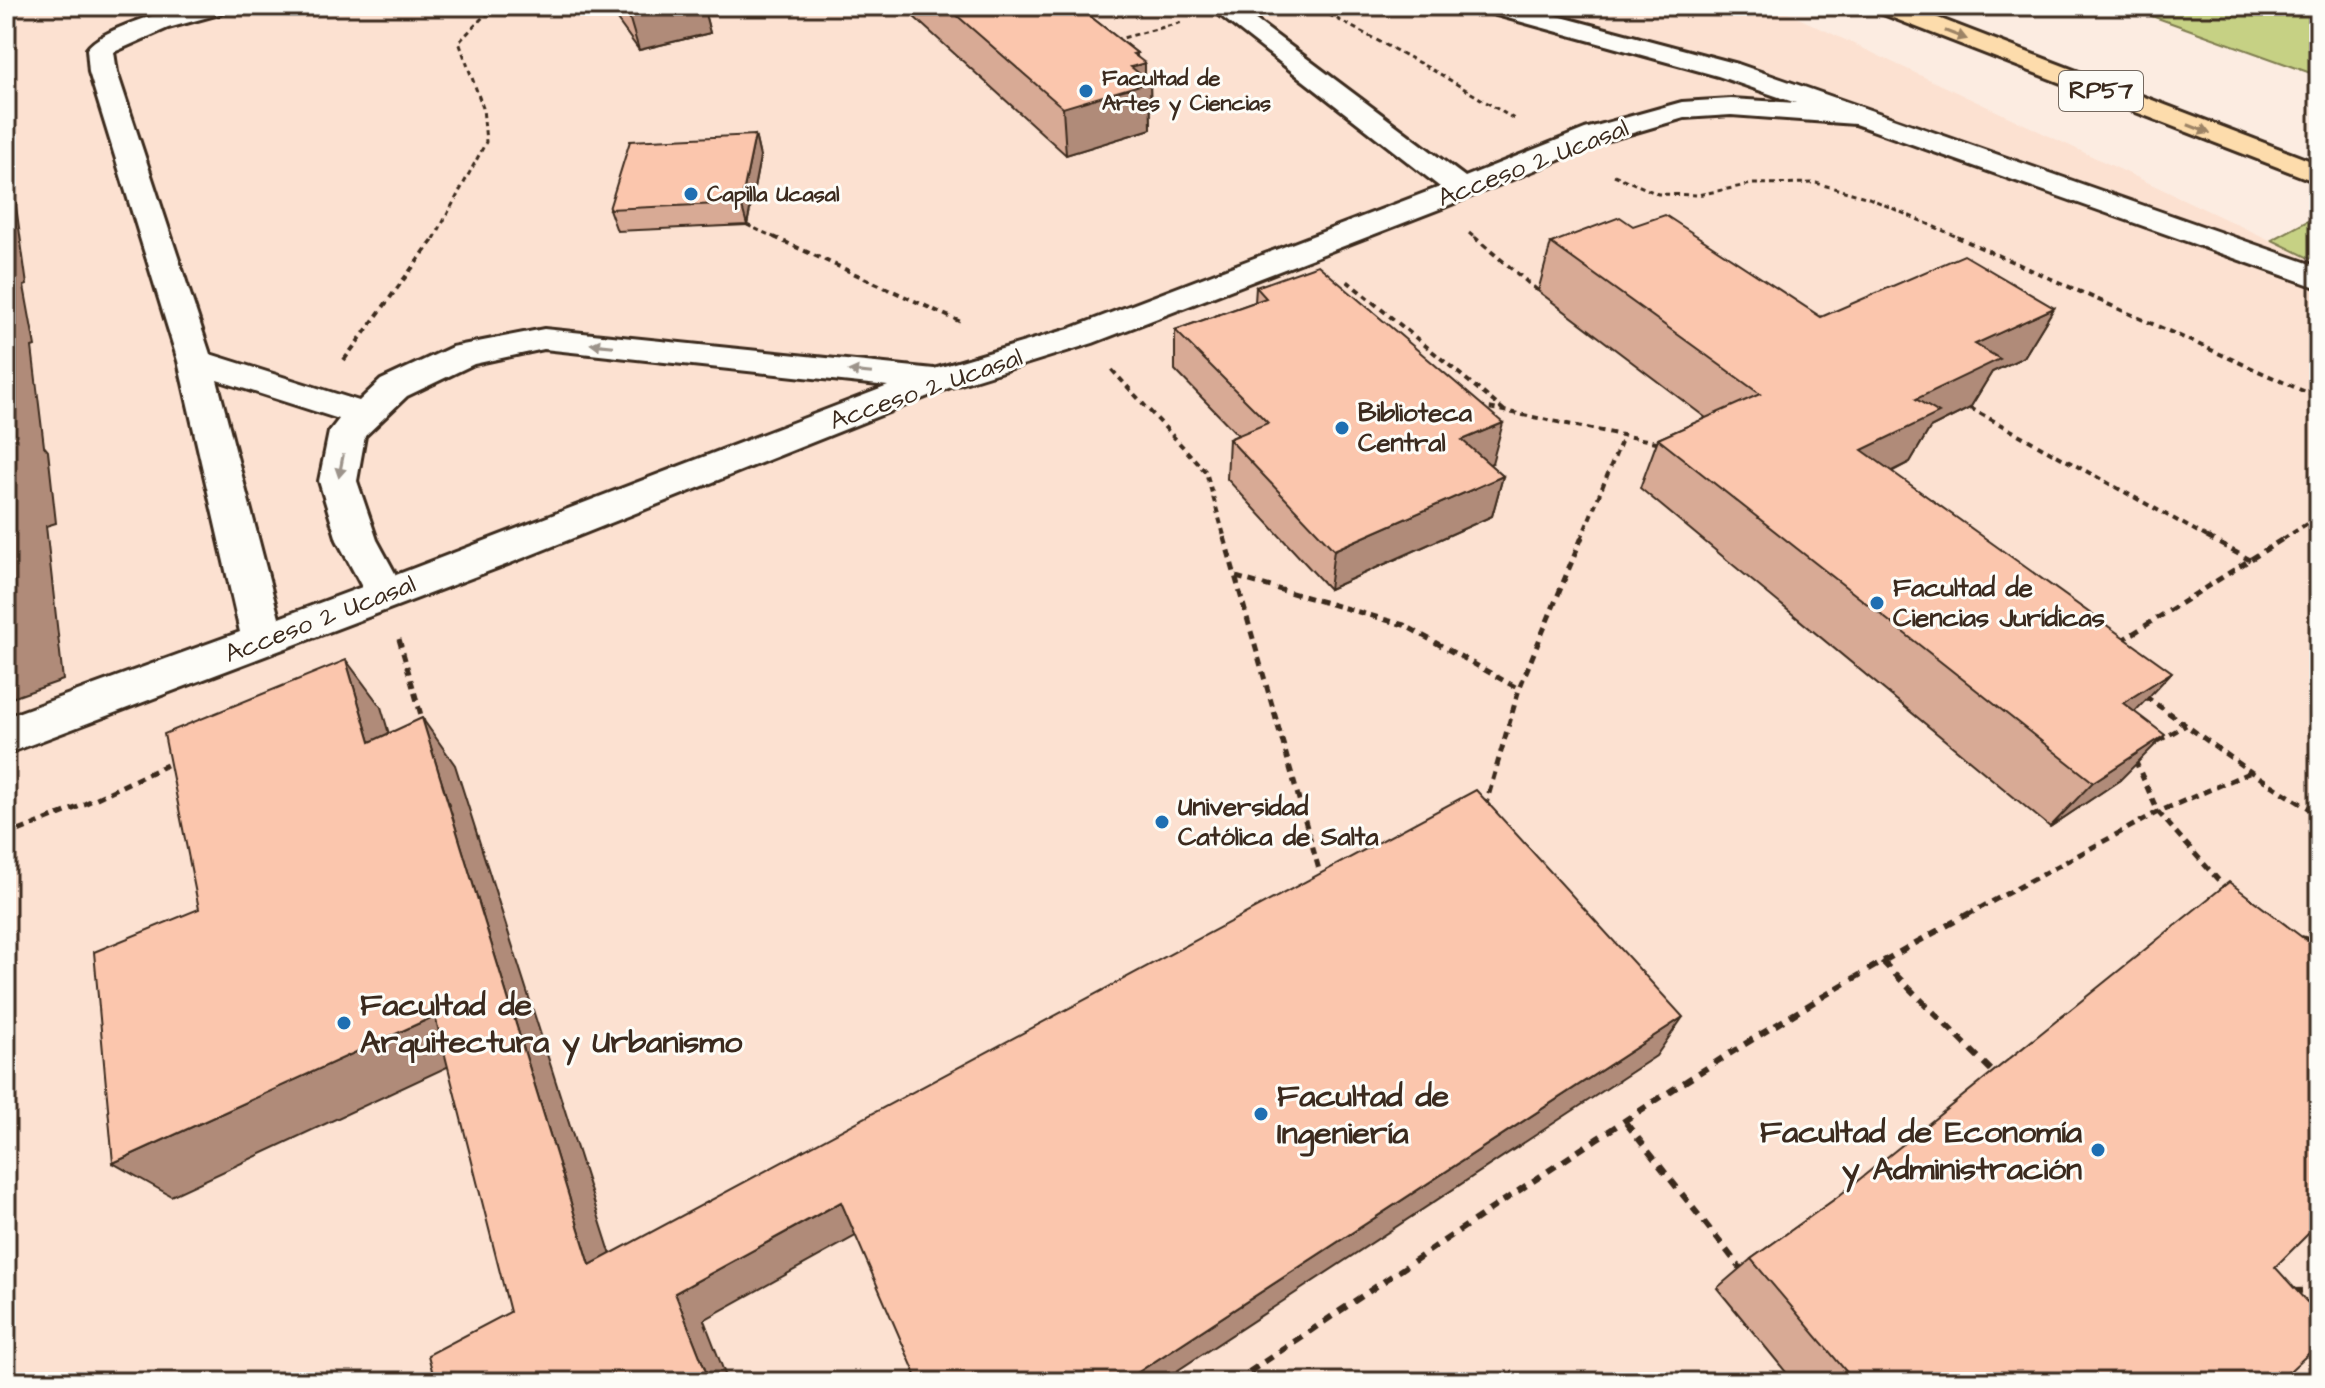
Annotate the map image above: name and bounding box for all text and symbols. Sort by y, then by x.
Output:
one-way arrow [1944,29,1968,42]
place label: Facultad de Artes y Ciencias [1102,63,1271,121]
road number: RP57 [2059,71,2143,111]
marker: Facultad de Artes y Ciencias [1077,82,1095,100]
street label: Acceso 2 Ucasal [1432,110,1634,216]
one-way arrow [2187,123,2211,136]
place label: Capilla Ucasal [707,179,840,210]
marker: Capilla Ucasal [682,185,700,203]
one-way arrow [589,339,614,352]
street label: Acceso 2 Ucasal [825,339,1027,439]
one-way arrow [847,365,872,378]
place label: Biblioteca Central [1358,395,1473,461]
marker: Biblioteca Central [1333,419,1351,437]
one-way arrow [334,453,346,478]
street label: Acceso 2 Ucasal [219,566,421,672]
place label: Facultad de Ciencias Jurídicas [1893,570,2105,636]
marker: Facultad de Ciencias Jurídicas [1868,594,1886,612]
place label: Universidad Católica de Salta [1178,789,1379,855]
marker: Universidad Católica de Salta [1153,813,1171,831]
place label: Facultad de Arquitectura y Urbanismo [360,983,743,1066]
marker: Facultad de Arquitectura y Urbanismo [335,1014,353,1032]
place label: Facultad de Ingeniería [1277,1074,1449,1157]
marker: Facultad de Ingeniería [1252,1105,1270,1123]
place label: Facultad de Economía y Administración [1760,1110,2083,1193]
marker: Facultad de Economía y Administración [2089,1141,2107,1159]

